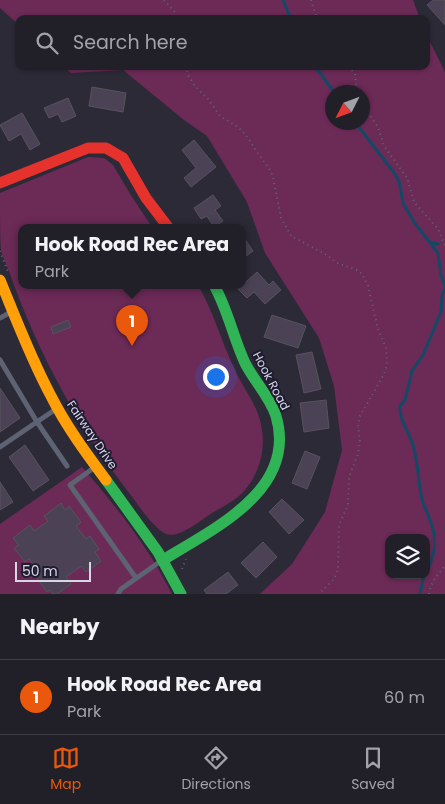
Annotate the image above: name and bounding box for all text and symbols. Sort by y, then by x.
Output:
search box [15,15,430,70]
icon: search [33,29,61,57]
text: Search here [73,29,187,56]
north arrow [325,85,370,130]
popup [18,224,246,289]
text: Hook Road Rec Area [35,231,229,258]
text: Park [35,260,69,283]
pin: 1 [116,305,148,346]
street label: Hook Road [249,348,294,413]
your location [203,364,229,390]
street label: Fairway Drive [63,397,122,472]
map controls [385,534,430,579]
button: layers [385,534,430,579]
scale bar [15,559,91,582]
text: 50 m [22,561,58,581]
text: Nearby [20,612,100,641]
text: Hook Road Rec Area [67,671,262,698]
text: 1 [33,686,39,709]
text: 60 m [384,686,425,709]
text: Park [67,700,101,723]
tab: Map [50,744,81,795]
tab: Directions [181,744,251,795]
tab: Saved [351,744,395,795]

